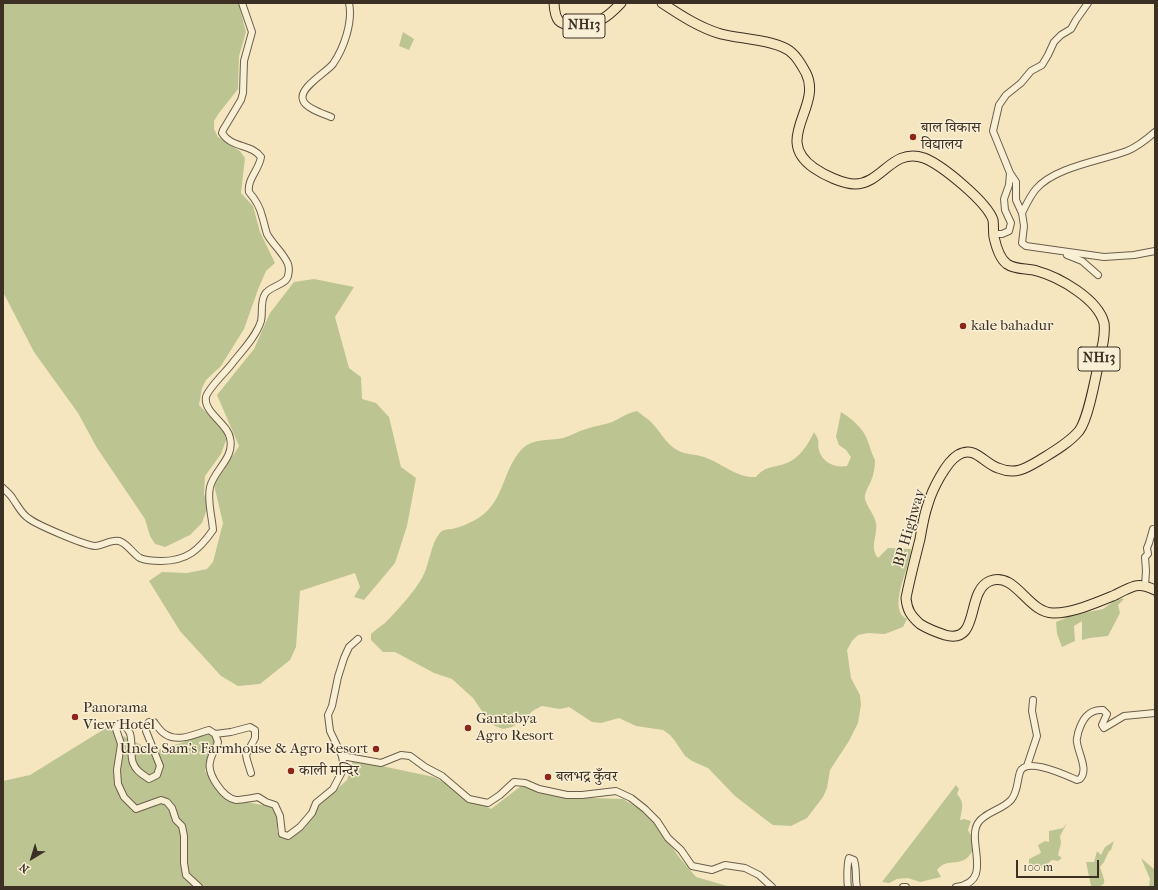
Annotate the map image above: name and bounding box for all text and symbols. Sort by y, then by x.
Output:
road number: NH13 [563,14,605,38]
place label: बाल विकास विद्यालय [921,119,981,154]
marker: बाल विकास विद्यालय [908,132,918,142]
place label: kale bahadur [971,317,1053,335]
marker: kale bahadur [958,321,968,331]
road number: NH13 [1078,347,1120,371]
street label: BP Highway [890,487,930,569]
place label: Panorama View Hotel [83,699,155,734]
place label: Gantabya Agro Resort [476,710,554,745]
marker: Panorama View Hotel [70,712,80,722]
marker: Gantabya Agro Resort [463,723,473,733]
place label: Uncle Sam's Farmhouse & Agro Resort [120,740,368,758]
marker: Uncle Sam's Farmhouse & Agro Resort [371,744,381,754]
place label: काली मन्दिर [299,762,359,780]
marker: काली मन्दिर [286,766,296,776]
place label: बलभद्र कुँवर [556,768,617,786]
marker: बलभद्र कुँवर [543,772,553,782]
north arrow [12,838,52,878]
scale bar [1018,852,1101,878]
text: N [17,860,32,876]
text: 100 m [1023,860,1053,874]

